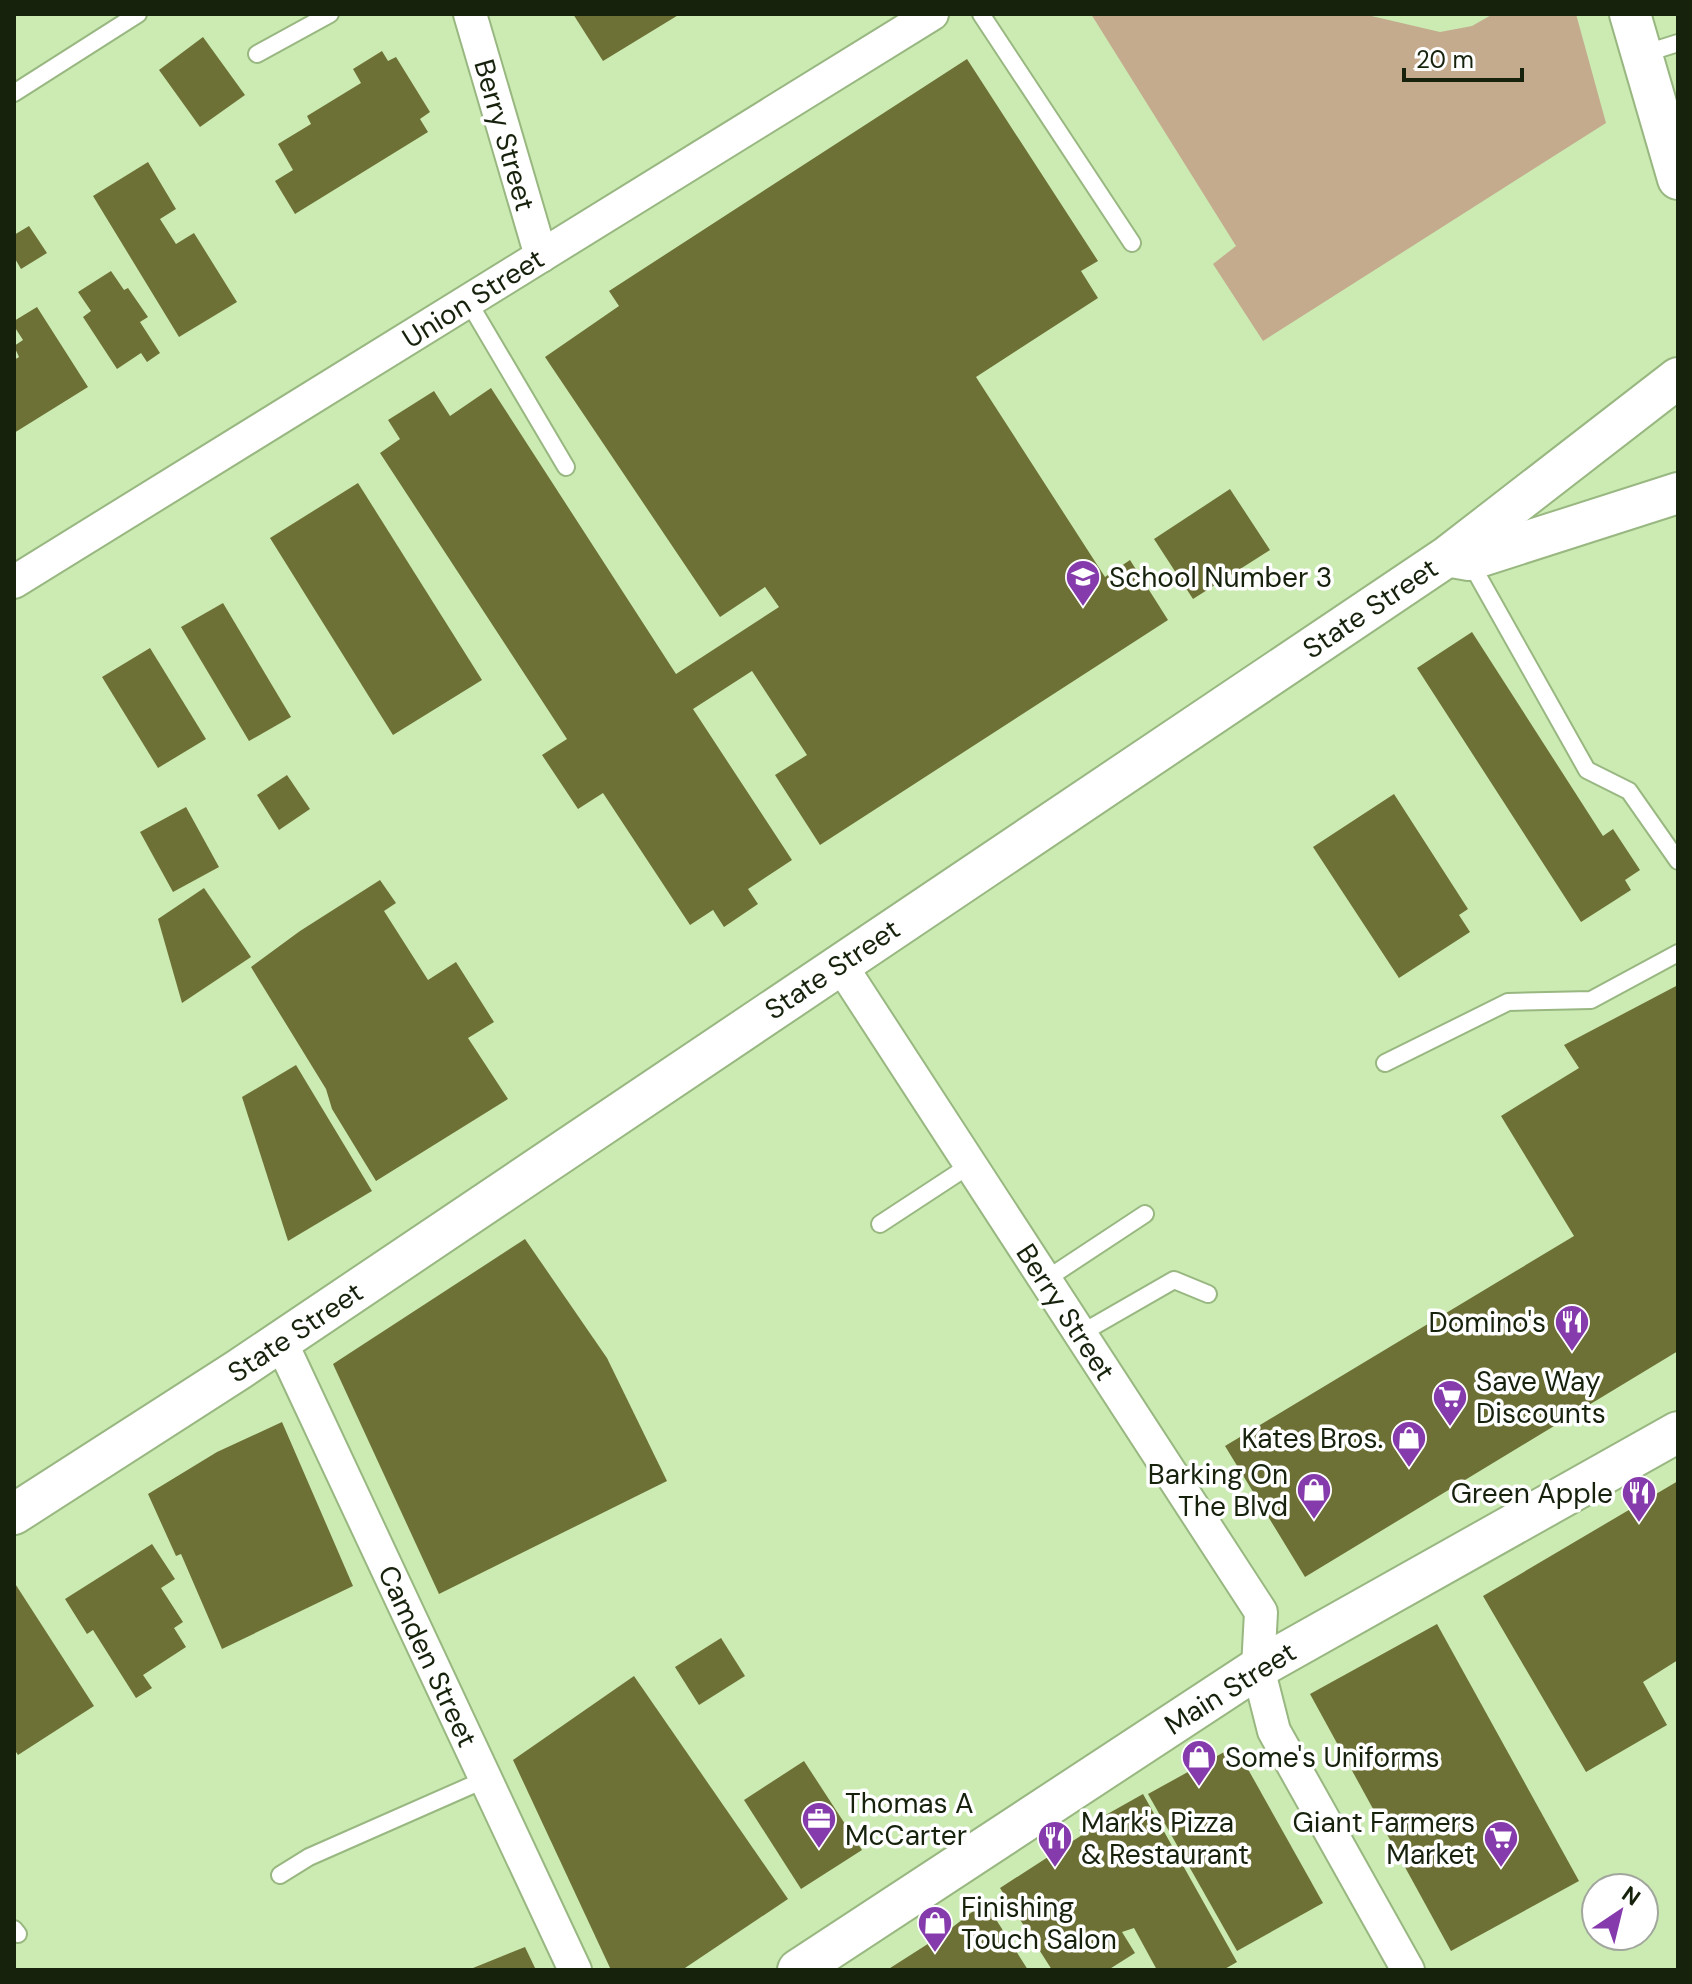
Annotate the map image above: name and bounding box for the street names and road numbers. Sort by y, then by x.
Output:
street label: Berry Street [465,55,544,215]
street label: Union Street [395,240,551,357]
street label: State Street [1296,550,1445,667]
street label: State Street [758,911,907,1028]
street label: Berry Street [1008,1237,1124,1388]
street label: State Street [221,1274,370,1391]
street label: Camden Street [369,1559,486,1753]
street label: Main Street [1158,1633,1303,1743]

